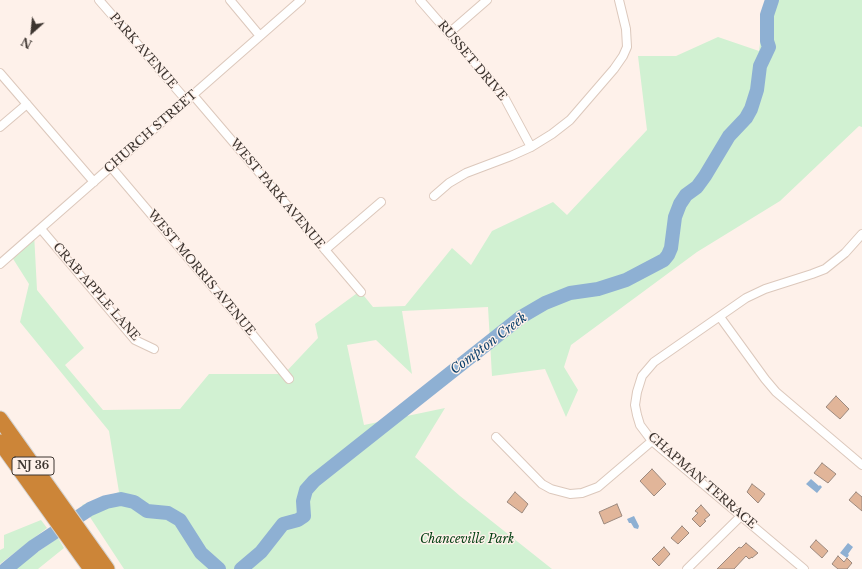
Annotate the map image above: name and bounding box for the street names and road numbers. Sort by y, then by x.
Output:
street label: PARK AVENUE [106,10,180,92]
street label: RUSSET DRIVE [434,18,510,104]
street label: CHURCH STREET [102,88,200,176]
street label: WEST PARK AVENUE [227,136,327,252]
street label: WEST MORRIS AVENUE [144,207,258,339]
street label: CRAB APPLE LANE [50,240,142,344]
street label: CHAPMAN TERRACE [645,430,759,532]
road number: NJ 36 [12,457,54,475]

